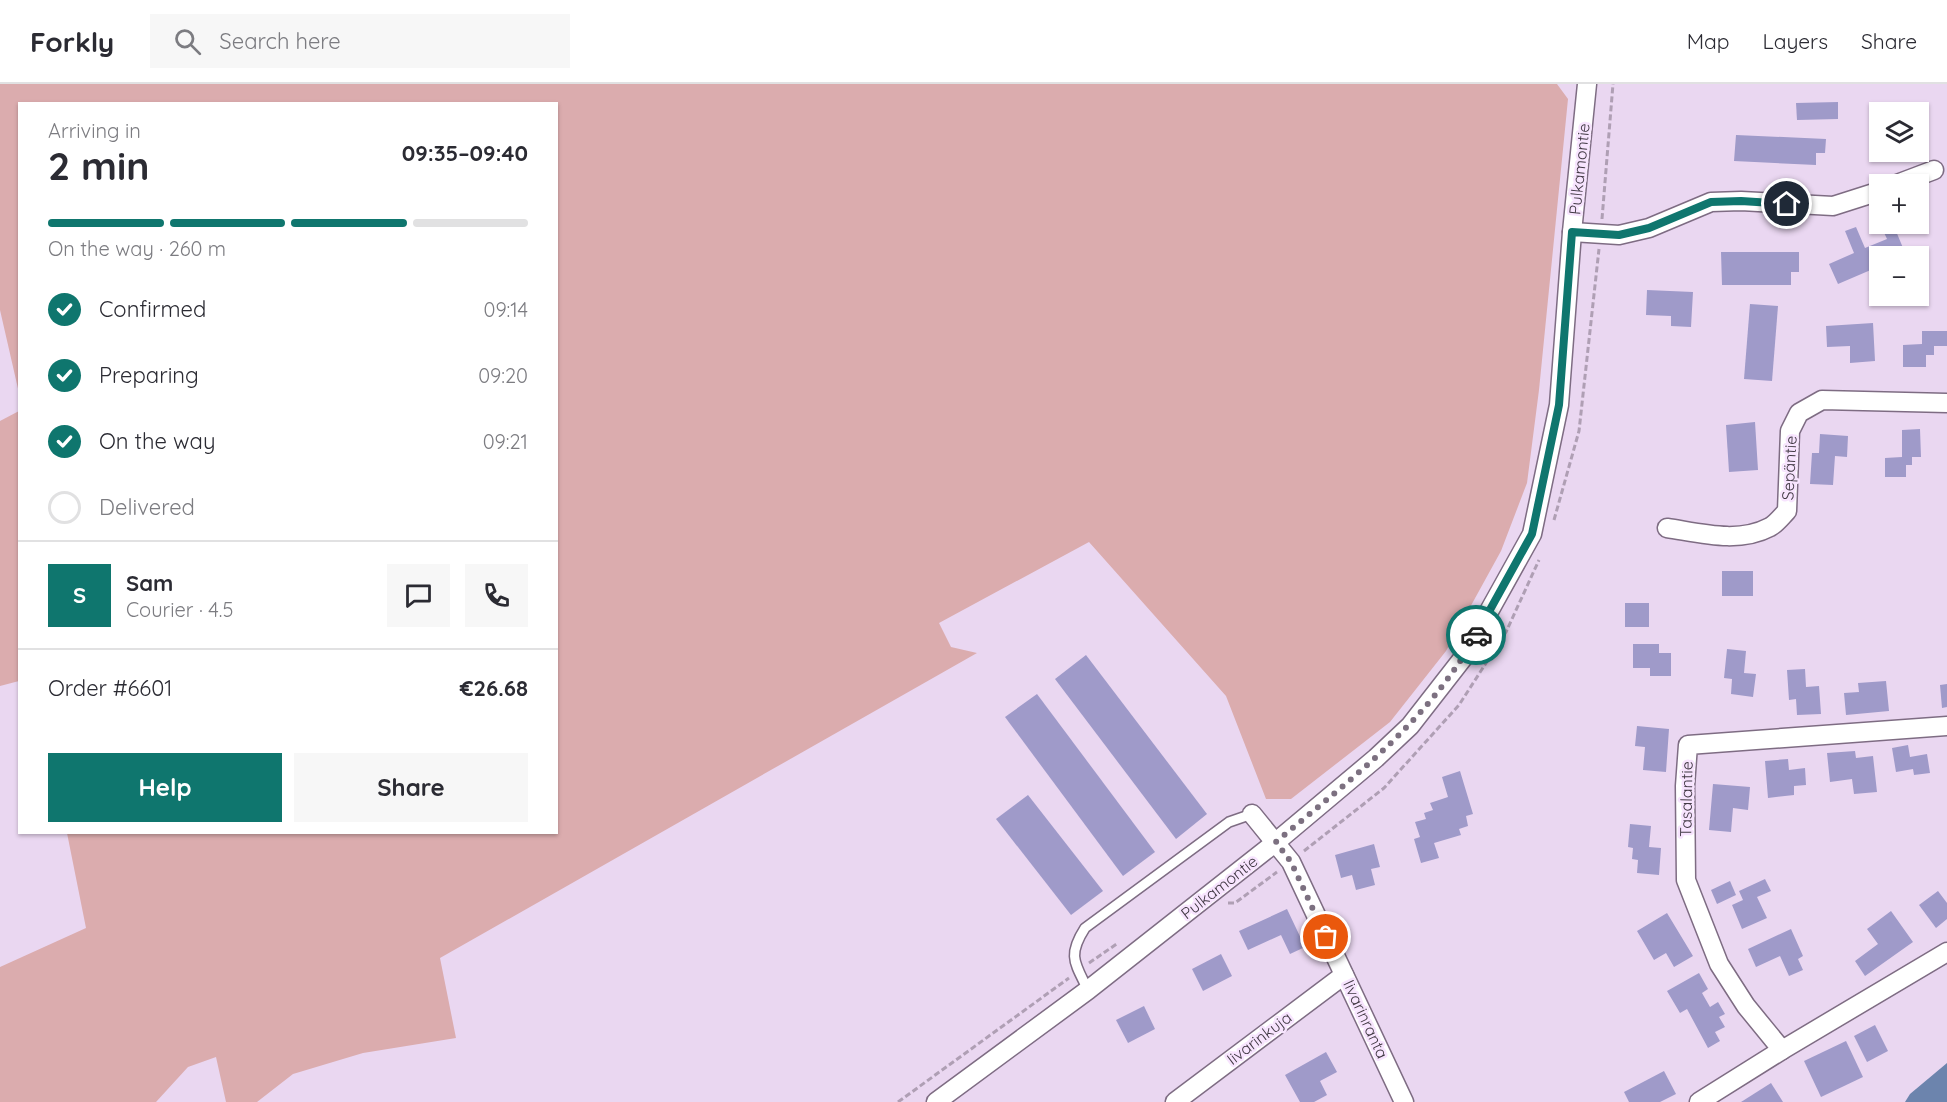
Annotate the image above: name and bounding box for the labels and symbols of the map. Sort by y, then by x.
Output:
street label: Pulkamontie [1564,122,1594,216]
pin [1761,178,1812,229]
street label: Sepäntie [1777,435,1801,501]
courier [1446,605,1506,665]
street label: Tasalantie [1675,761,1697,837]
street label: Pulkamontie [1177,851,1261,923]
pin [1300,911,1351,962]
street label: Iivarinranta [1339,977,1393,1061]
street label: Iivarinkuja [1223,1007,1295,1069]

